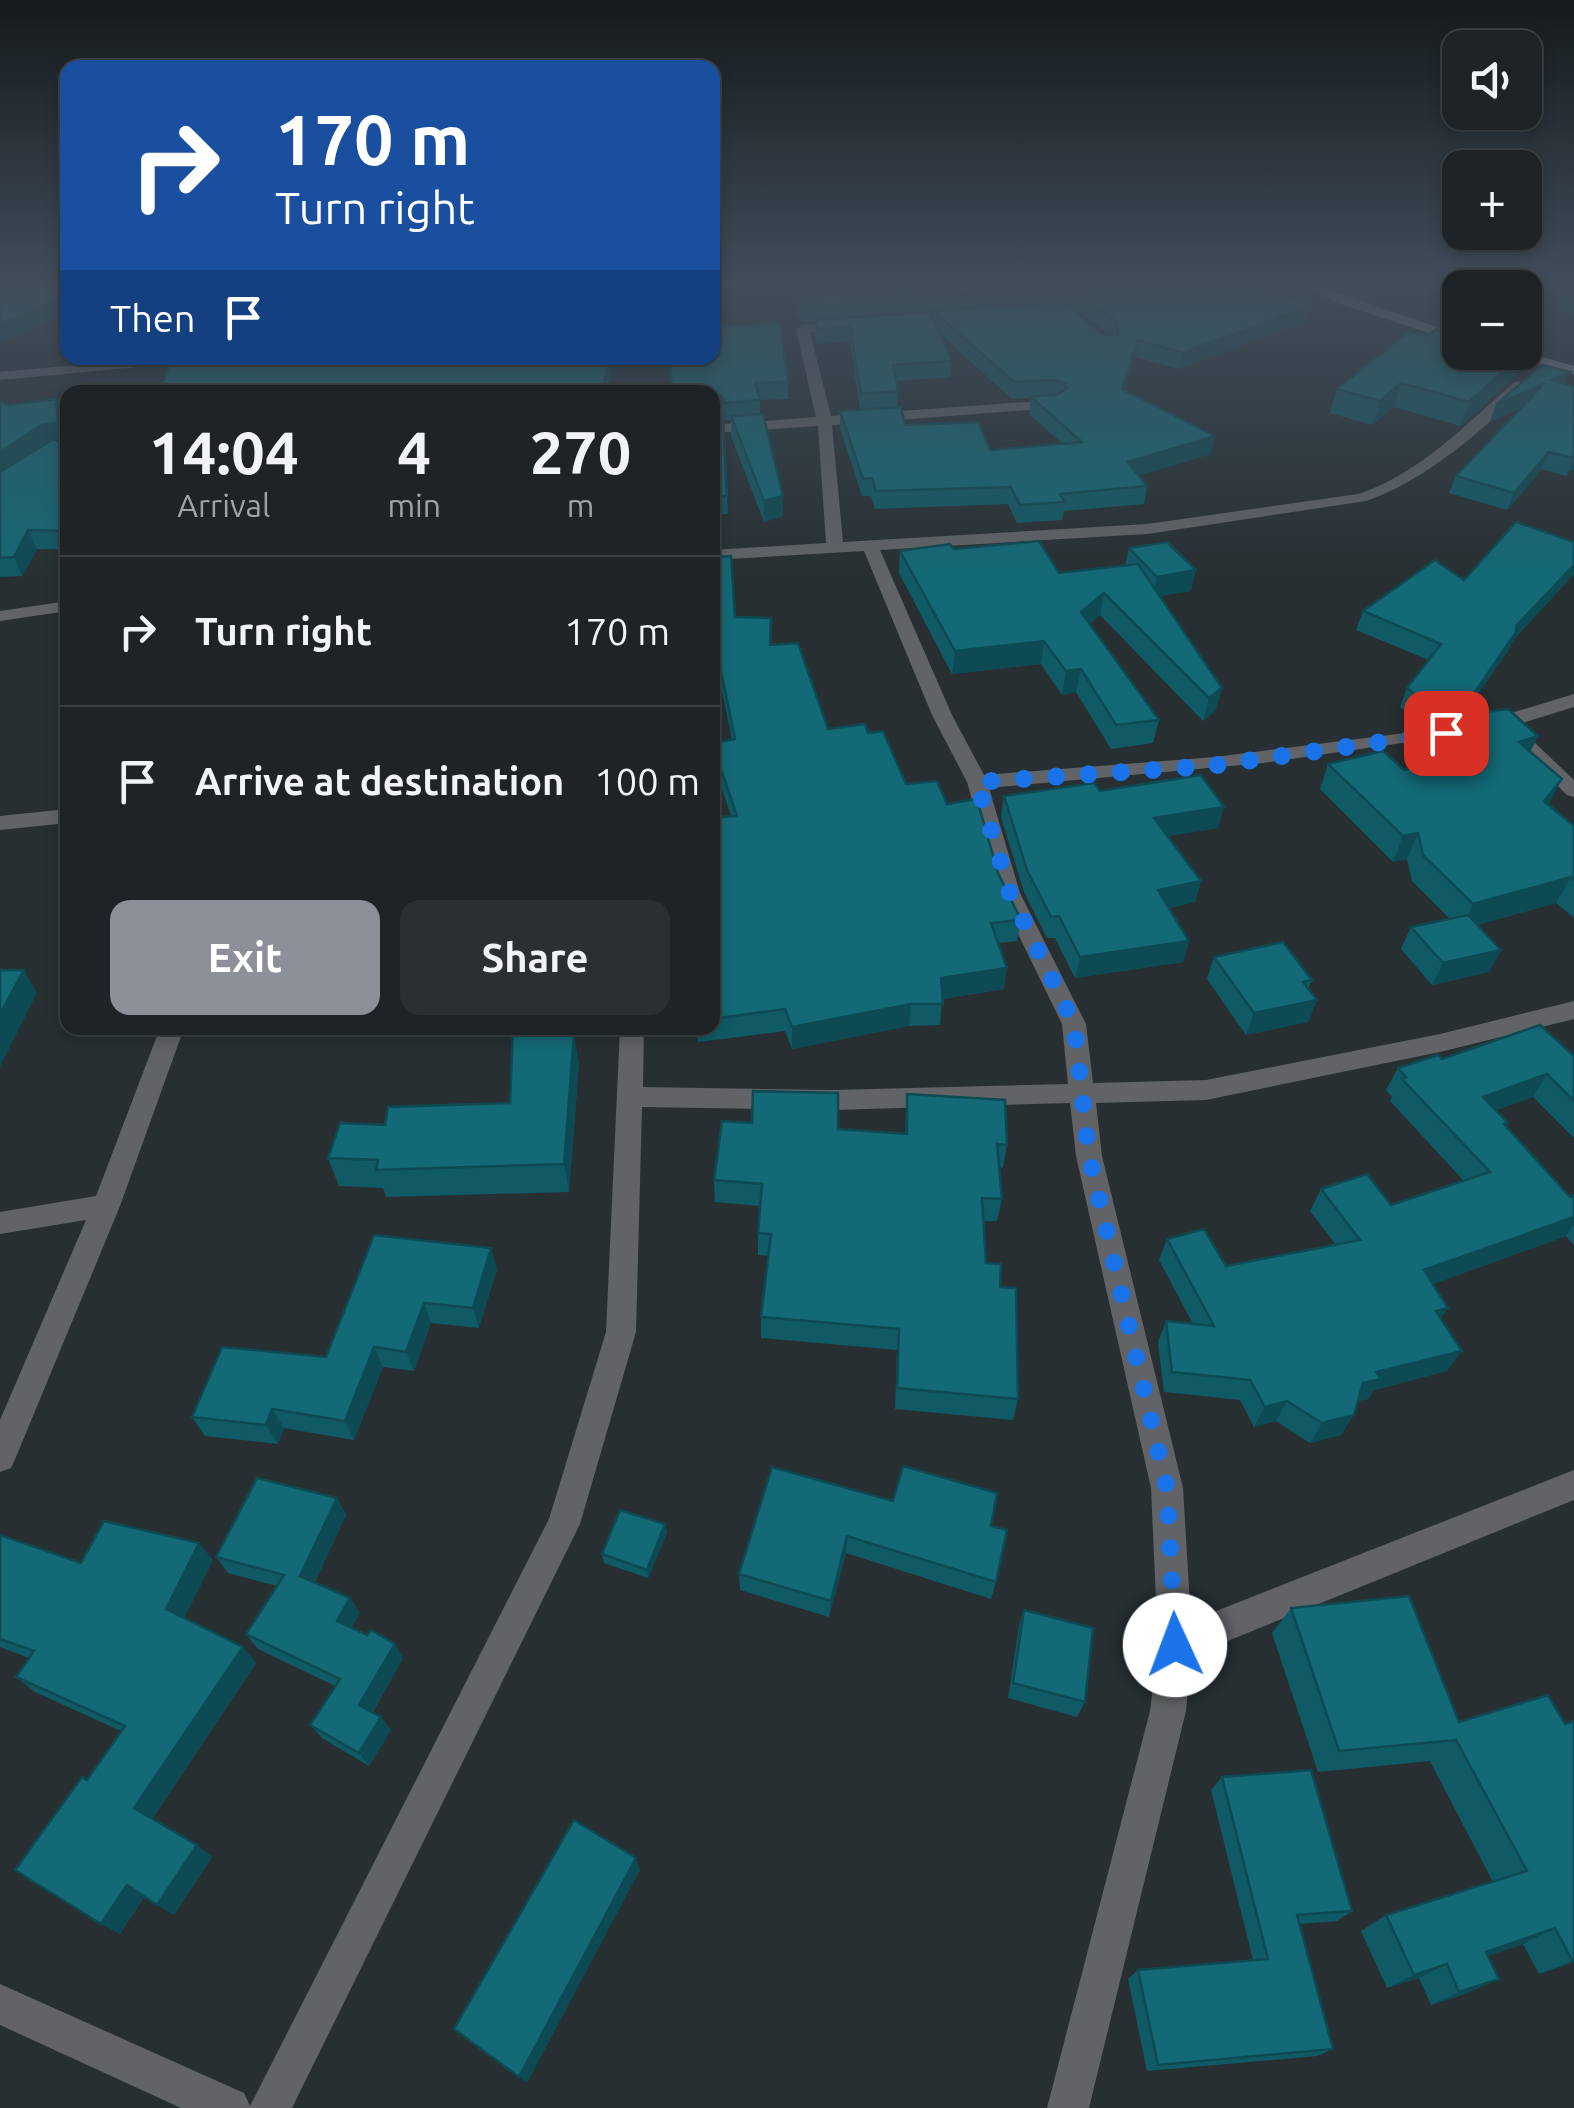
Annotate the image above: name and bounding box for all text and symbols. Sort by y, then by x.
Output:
map controls [1442,30,1542,370]
button: sound [1442,30,1542,130]
icon: right [110,100,240,230]
text: 170 m [275,100,470,178]
button: + [1442,150,1542,250]
text: Turn right [275,182,475,233]
button: − [1442,270,1542,370]
icon: arrive [216,290,271,345]
text: Then [110,297,196,339]
text: 14:04 [149,418,299,485]
text: 4 [397,418,431,485]
text: 270 [530,418,631,485]
text: Arrival [177,487,270,523]
text: min [387,487,441,523]
text: m [567,487,594,523]
icon: right [110,604,165,659]
text: Turn right [195,610,372,652]
text: 170 m [564,610,670,652]
pin [1404,691,1489,776]
icon: arrive [1419,706,1474,761]
icon: arrive [110,754,165,809]
text: Arrive at destination [195,760,564,802]
text: 100 m [594,760,700,802]
button: Exit [110,900,380,1015]
button: Share [400,900,670,1015]
position arrow [1123,1593,1227,1697]

